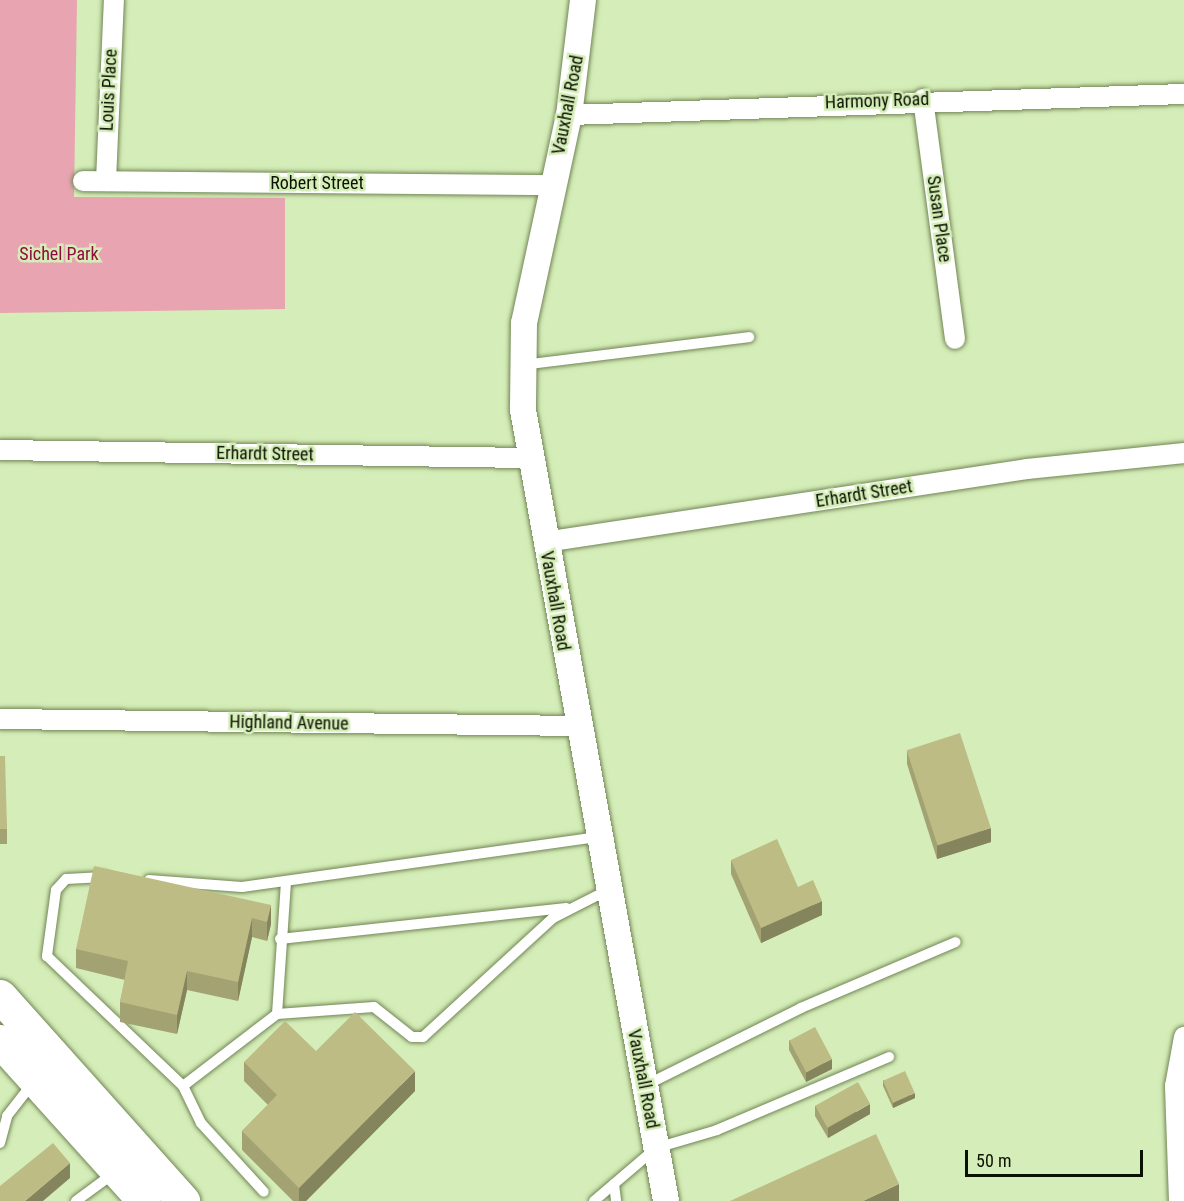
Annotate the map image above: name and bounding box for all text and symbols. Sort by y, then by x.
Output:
street label: Louis Place [96,48,122,132]
street label: Vauxhall Road [548,53,588,157]
street label: Harmony Road [824,88,930,114]
street label: Robert Street [270,172,364,194]
street label: Susan Place [922,174,956,264]
park label: Sichel Park [19,243,99,265]
street label: Erhardt Street [216,442,314,466]
street label: Erhardt Street [814,476,914,512]
street label: Vauxhall Road [536,550,574,652]
street label: Highland Avenue [229,711,349,735]
street label: Vauxhall Road [623,1027,663,1131]
scale bar [968,1138,1146,1176]
text: 50 m [976,1150,1011,1171]

